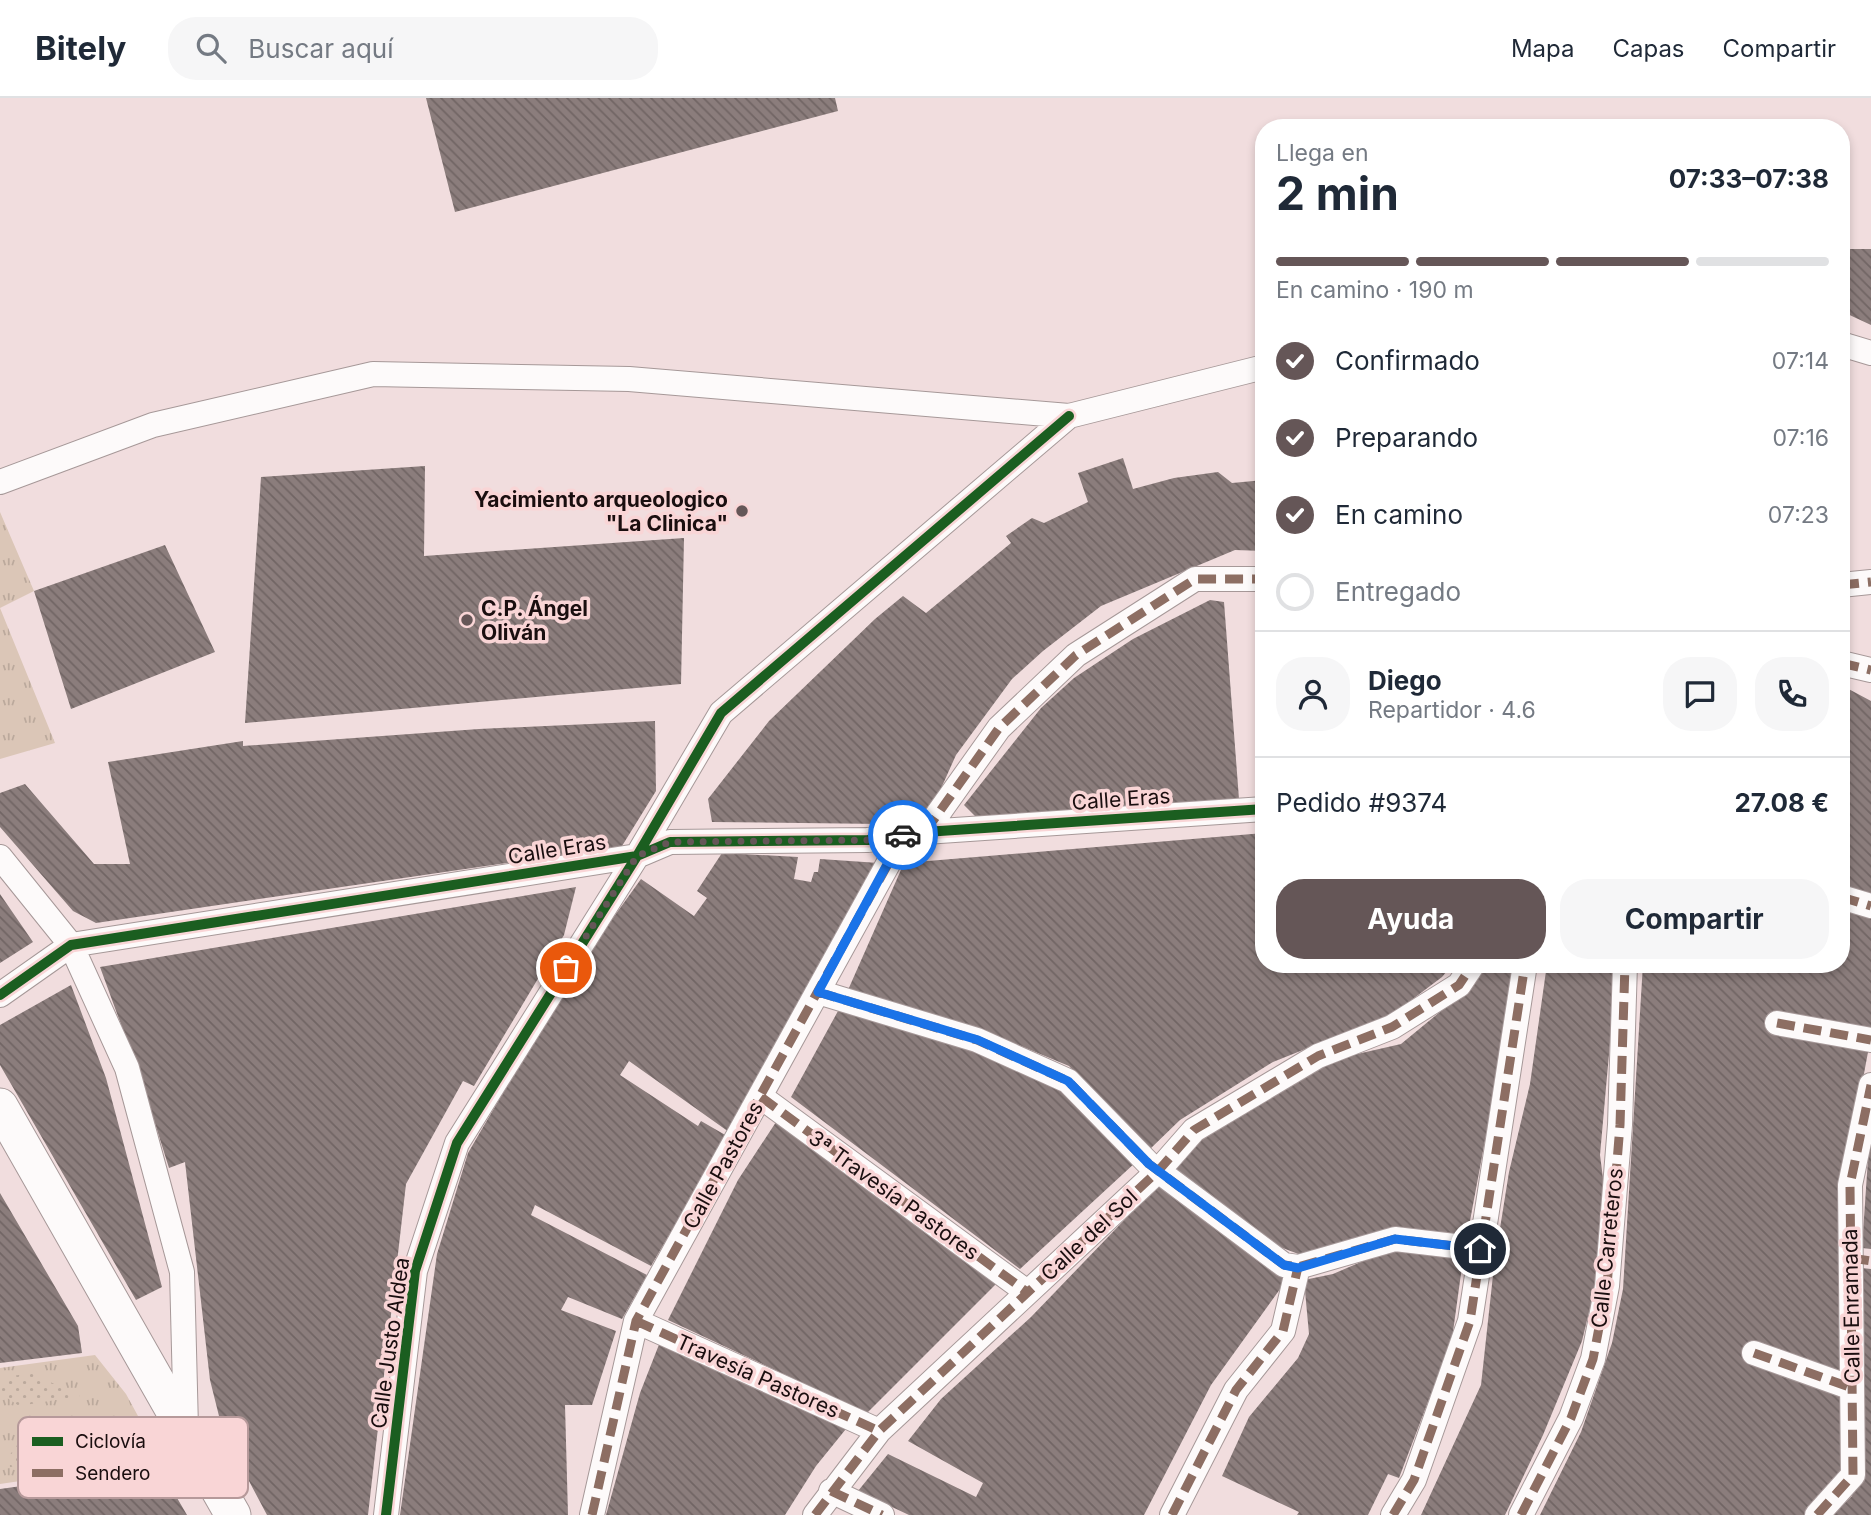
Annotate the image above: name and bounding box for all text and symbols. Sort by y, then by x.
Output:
search box [168,17,658,80]
text: Bitely [35,28,126,68]
icon: search [192,29,230,67]
text: Buscar aquí [248,33,393,64]
text: Mapa [1511,34,1574,63]
text: Capas [1612,34,1685,63]
text: Compartir [1723,34,1836,63]
text: Llega en [1276,139,1368,167]
text: 07:33–07:38 [1669,163,1829,194]
text: 2 min [1276,165,1399,221]
text: En camino · 190 m [1276,276,1474,304]
icon: check [1276,342,1314,380]
text: Confirmado [1335,345,1480,376]
text: 07:14 [1772,347,1829,375]
icon: check [1276,419,1314,457]
text: Preparando [1335,422,1478,453]
text: 07:16 [1772,424,1829,452]
place label: Yacimiento arqueologico "La Clinica" [474,487,728,536]
icon: check [1276,496,1314,534]
text: En camino [1335,499,1463,530]
text: 07:23 [1768,501,1829,529]
marker: Yacimiento arqueologico "La Clinica" [734,503,750,519]
text: Entregado [1335,576,1461,607]
place label: C.P. Ángel Oliván [481,595,588,645]
marker: C.P. Ángel Oliván [459,612,475,628]
button: person [1276,657,1350,731]
button: chat [1663,657,1737,731]
button: phone [1755,657,1829,731]
text: Diego [1368,665,1442,696]
text: Repartidor · 4.6 [1368,696,1536,724]
street label: Calle Eras [1071,783,1171,815]
text: Pedido #9374 [1276,787,1447,818]
text: 27.08 € [1734,787,1829,818]
courier [868,800,938,870]
icon: car [884,816,922,854]
street label: Calle Eras [506,829,608,869]
button: Ayuda [1276,879,1546,959]
button: Compartir [1560,879,1829,959]
pin [536,938,596,998]
icon: bag [547,949,585,987]
street label: Calle Pastores [678,1097,768,1233]
street label: 3ª Travesía Pastores [804,1125,984,1265]
street label: Calle Carreteros [1586,1167,1628,1329]
street label: Calle del Sol [1036,1184,1142,1286]
pin [1450,1219,1510,1279]
street label: Calle Enramada [1837,1228,1865,1384]
icon: home [1461,1230,1499,1268]
street label: Calle Justo Aldea [366,1256,414,1430]
street label: Travesía Pastores [673,1329,843,1423]
legend [18,1417,248,1498]
text: Ciclovía [75,1430,146,1453]
text: Sendero [75,1462,150,1485]

